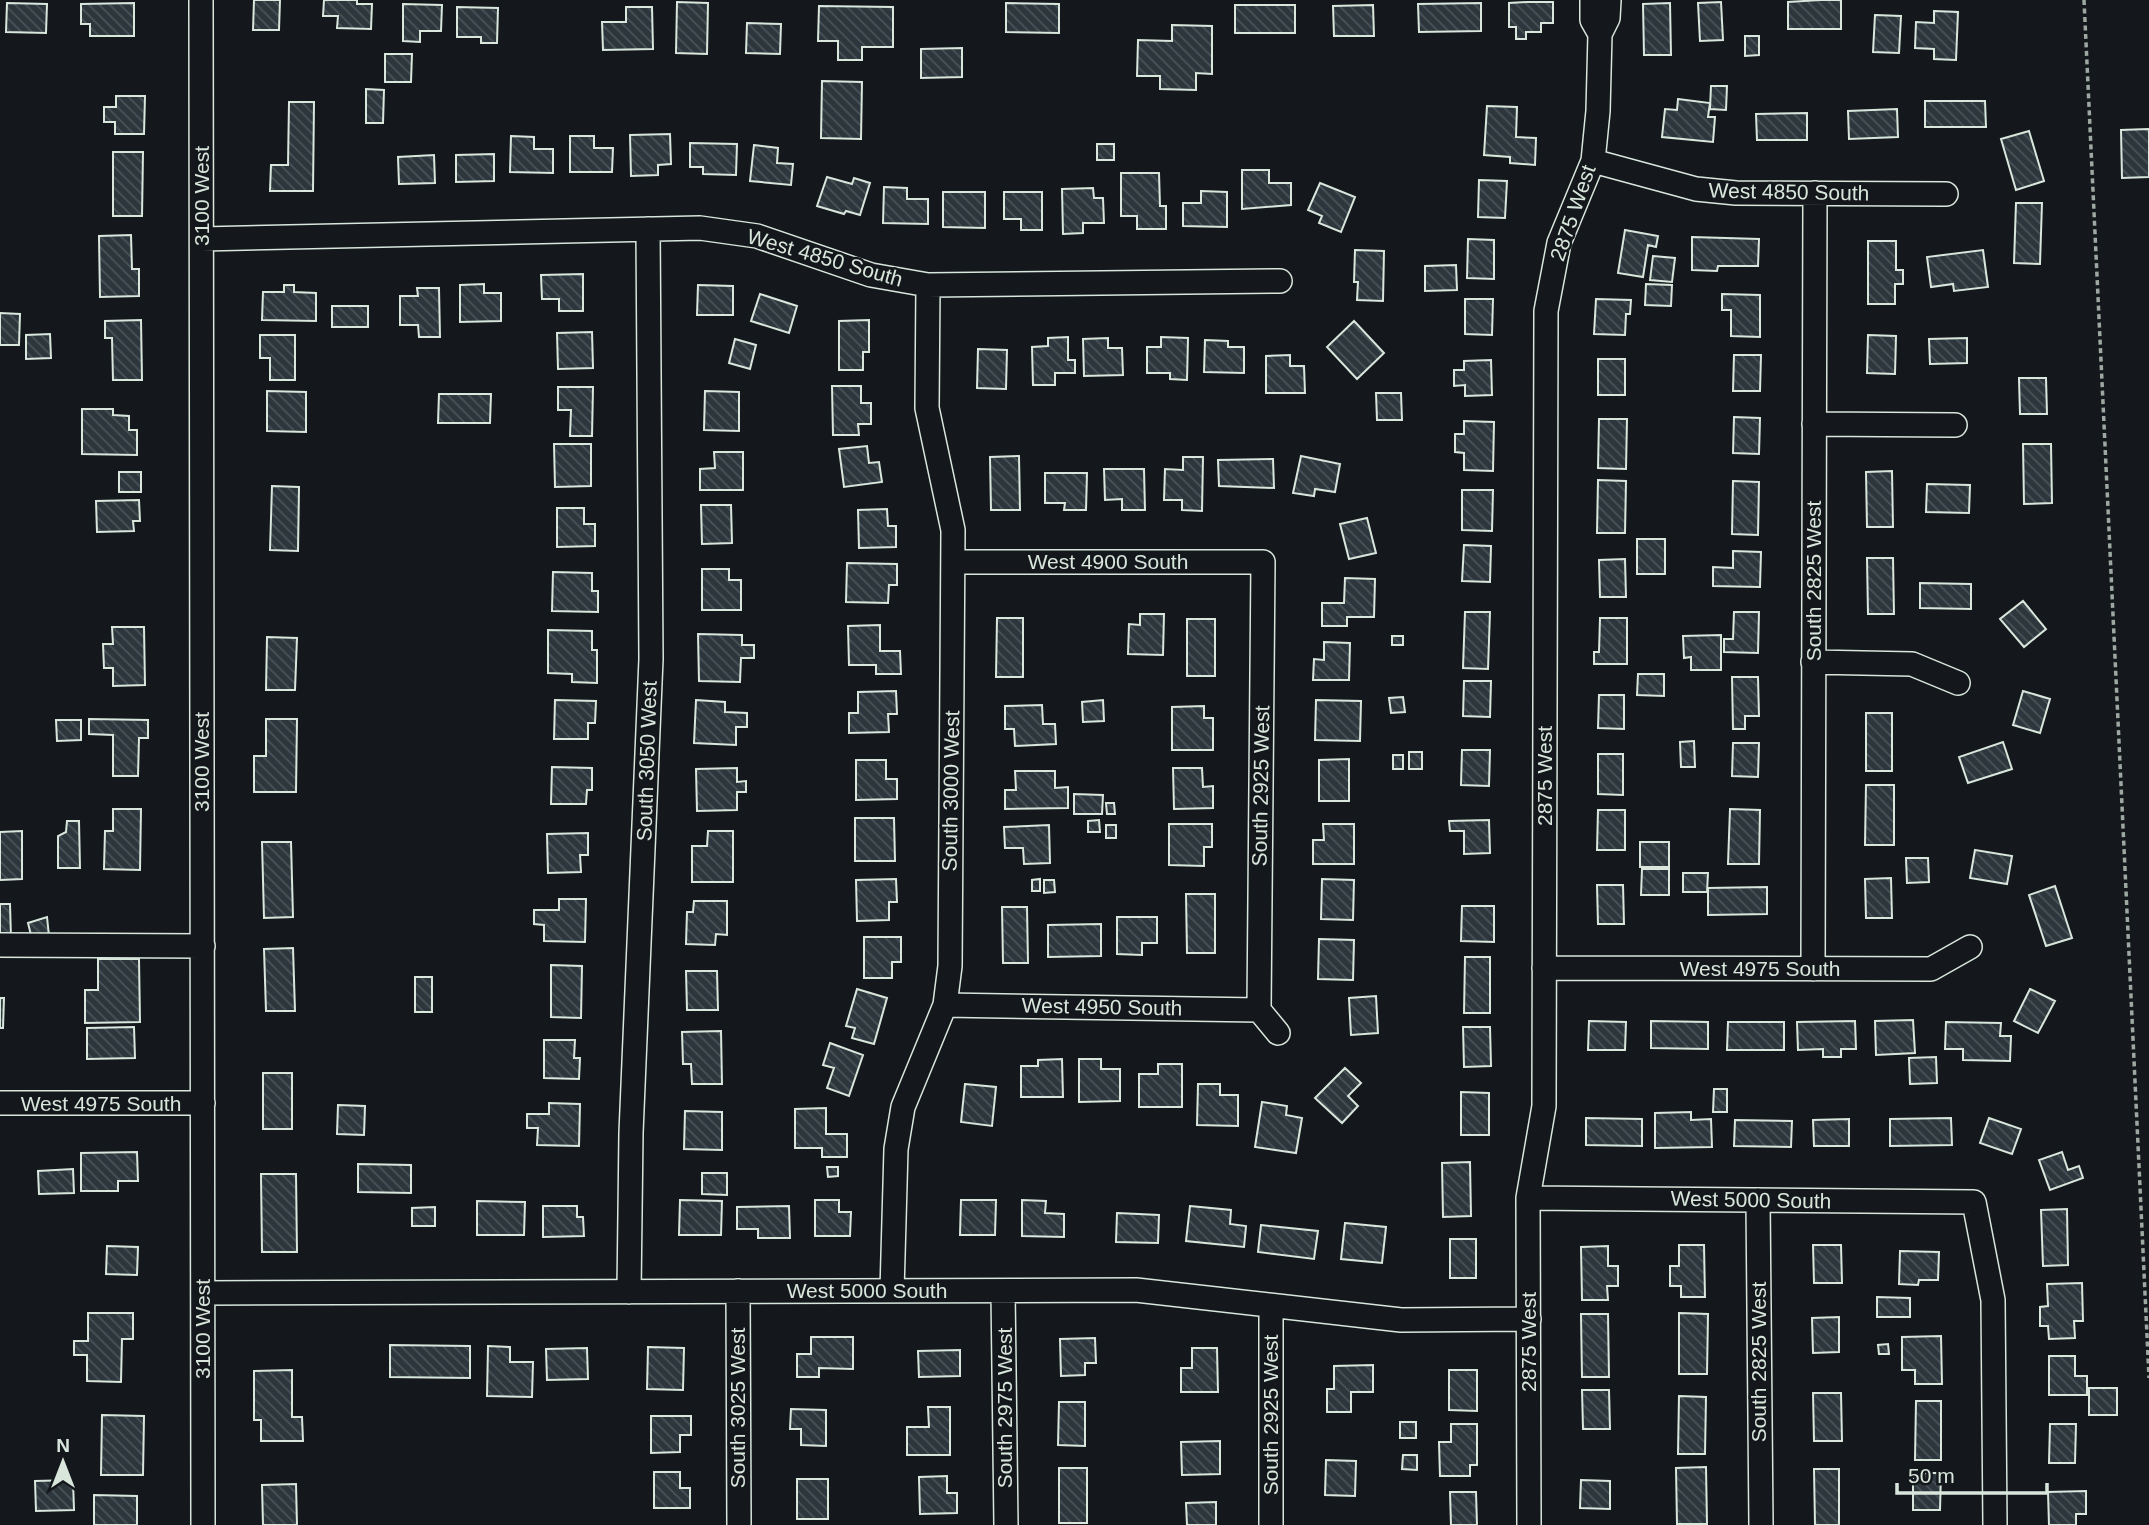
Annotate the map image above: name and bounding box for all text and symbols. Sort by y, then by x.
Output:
street label: 3100 West [190,146,213,246]
street label: 2875 West [1545,162,1600,264]
street label: West 4850 South [1708,179,1870,204]
street label: West 4850 South [745,224,906,291]
street label: South 2825 West [1802,500,1825,661]
street label: West 4900 South [1028,550,1188,573]
street label: South 3050 West [632,680,661,842]
street label: South 2925 West [1248,705,1273,867]
street label: South 3000 West [938,710,963,872]
street label: 3100 West [190,712,213,812]
street label: 2875 West [1533,726,1556,826]
street label: West 4975 South [1680,957,1840,980]
street label: West 4950 South [1021,994,1183,1019]
street label: West 4975 South [21,1092,181,1115]
street label: West 5000 South [1670,1187,1832,1212]
street label: 3100 West [191,1279,214,1379]
street label: West 5000 South [787,1279,947,1302]
street label: South 2825 West [1747,1281,1770,1442]
street label: 2875 West [1517,1292,1540,1392]
street label: South 3025 West [726,1327,749,1488]
street label: South 2975 West [993,1327,1016,1488]
street label: South 2925 West [1259,1334,1282,1495]
north arrow [28,1427,98,1497]
text: N [56,1435,70,1456]
scale bar [1897,1452,2048,1496]
text: 50 m [1908,1464,1955,1487]

